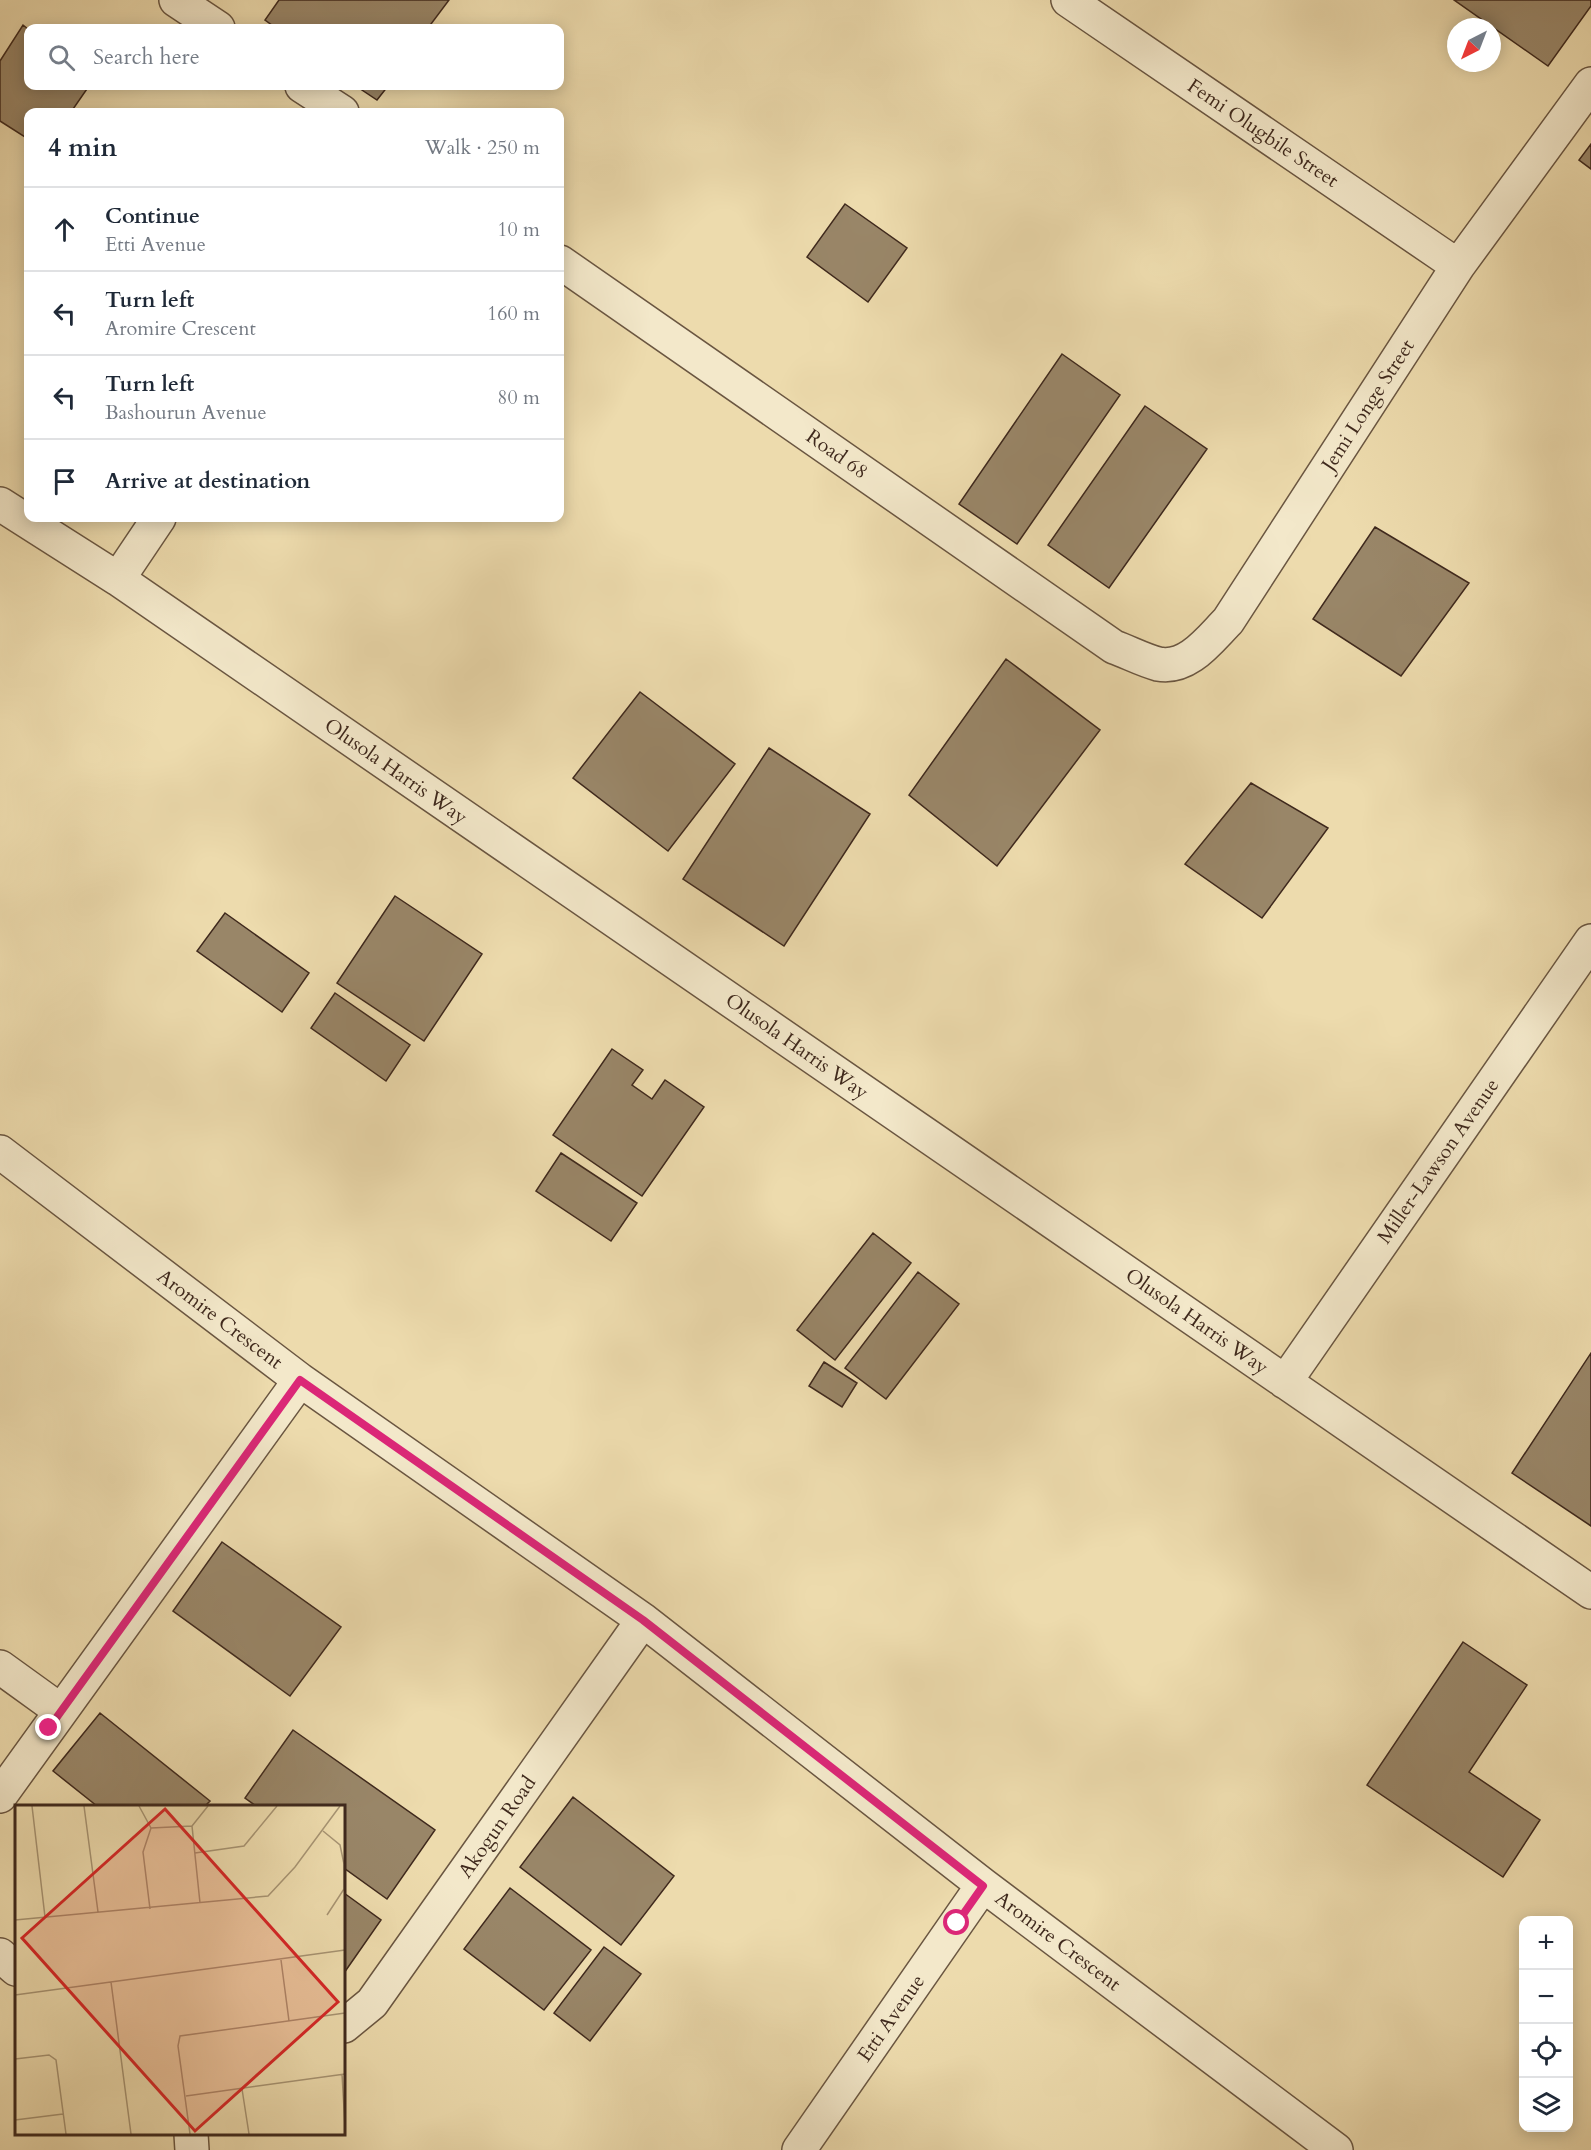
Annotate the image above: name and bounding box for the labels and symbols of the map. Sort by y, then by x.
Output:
north arrow [1447,18,1501,72]
street label: Femi Olugbile Street [1182,72,1344,194]
street label: Jemi Longe Street [1314,333,1421,479]
street label: Road 68 [801,423,873,485]
street label: Olusola Harris Way [319,712,473,831]
street label: Olusola Harris Way [720,987,874,1106]
street label: Miller-Lawson Avenue [1371,1073,1505,1249]
street label: Olusola Harris Way [1120,1262,1274,1381]
street label: Aromire Crescent [152,1263,289,1376]
route end [35,1714,61,1740]
street label: Akogun Road [452,1770,542,1883]
inset map [15,1805,345,2135]
street label: Aromire Crescent [990,1885,1127,1998]
route start [943,1909,969,1935]
street label: Etti Avenue [851,1969,931,2067]

